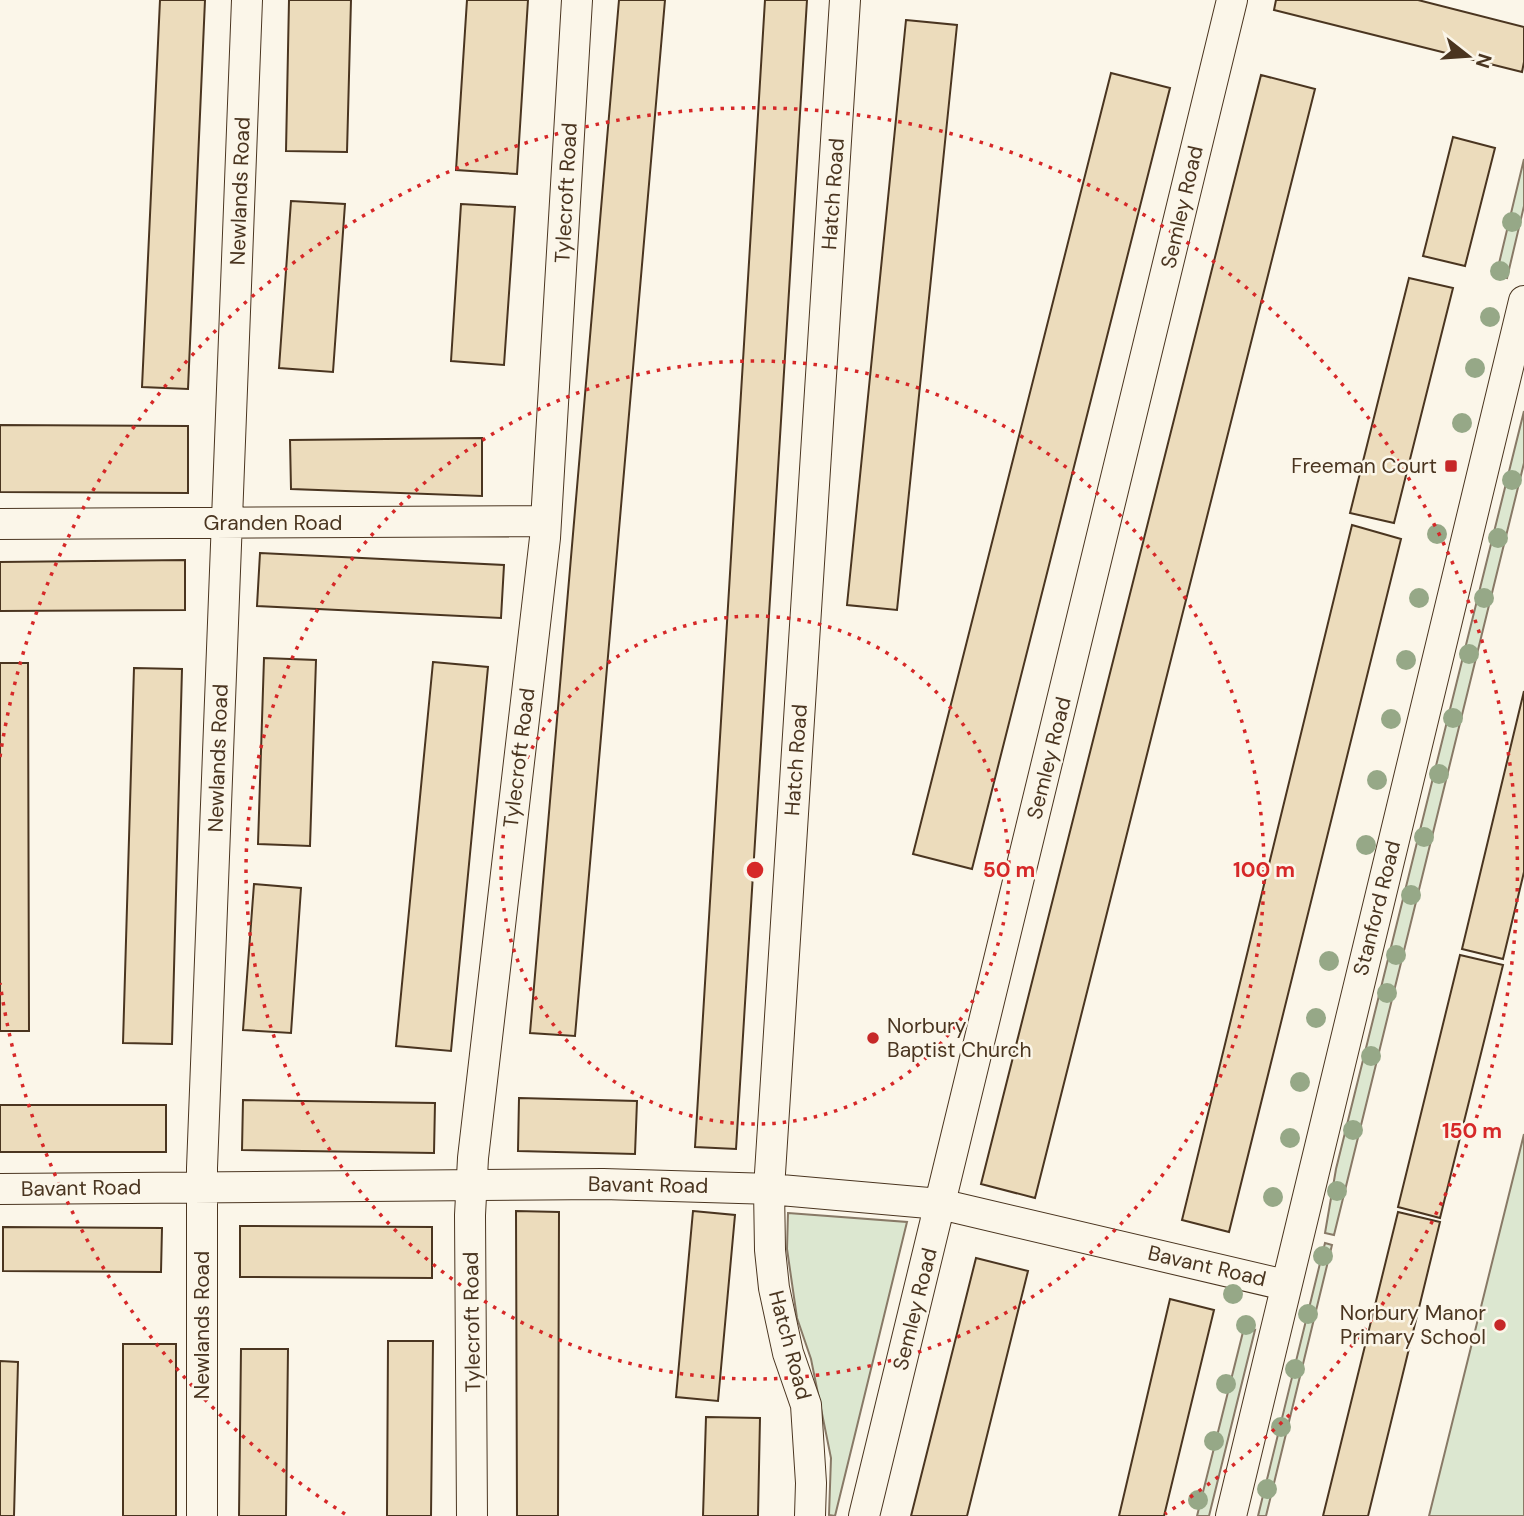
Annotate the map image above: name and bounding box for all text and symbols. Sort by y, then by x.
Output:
north arrow [1433,21,1503,91]
text: N [1470,51,1498,71]
street label: Newlands Road [223,116,257,266]
street label: Tylecroft Road [548,122,584,264]
street label: Hatch Road [815,137,851,251]
street label: Semley Road [1154,143,1210,271]
place label: Freeman Court [1291,452,1437,480]
marker: Freeman Court [1443,458,1459,474]
street label: Granden Road [204,509,342,537]
street label: Newlands Road [201,683,235,833]
street label: Tylecroft Road [497,686,541,830]
street label: Semley Road [1020,694,1078,822]
street label: Hatch Road [778,703,814,817]
street label: Stanford Road [1347,838,1407,978]
text: 50 m [983,856,1035,884]
text: 100 m [1233,856,1295,884]
centre of rings [743,858,767,882]
place label: Norbury Baptist Church [887,1012,1032,1064]
marker: Norbury Baptist Church [865,1030,881,1046]
text: 150 m [1442,1117,1502,1145]
street label: Bavant Road [588,1170,708,1200]
street label: Bavant Road [21,1173,141,1203]
street label: Bavant Road [1145,1239,1269,1293]
street label: Semley Road [886,1245,944,1373]
street label: Newlands Road [188,1251,216,1399]
street label: Tylecroft Road [457,1251,487,1393]
street label: Hatch Road [762,1287,818,1403]
place label: Norbury Manor Primary School [1340,1299,1486,1351]
marker: Norbury Manor Primary School [1492,1317,1508,1333]

